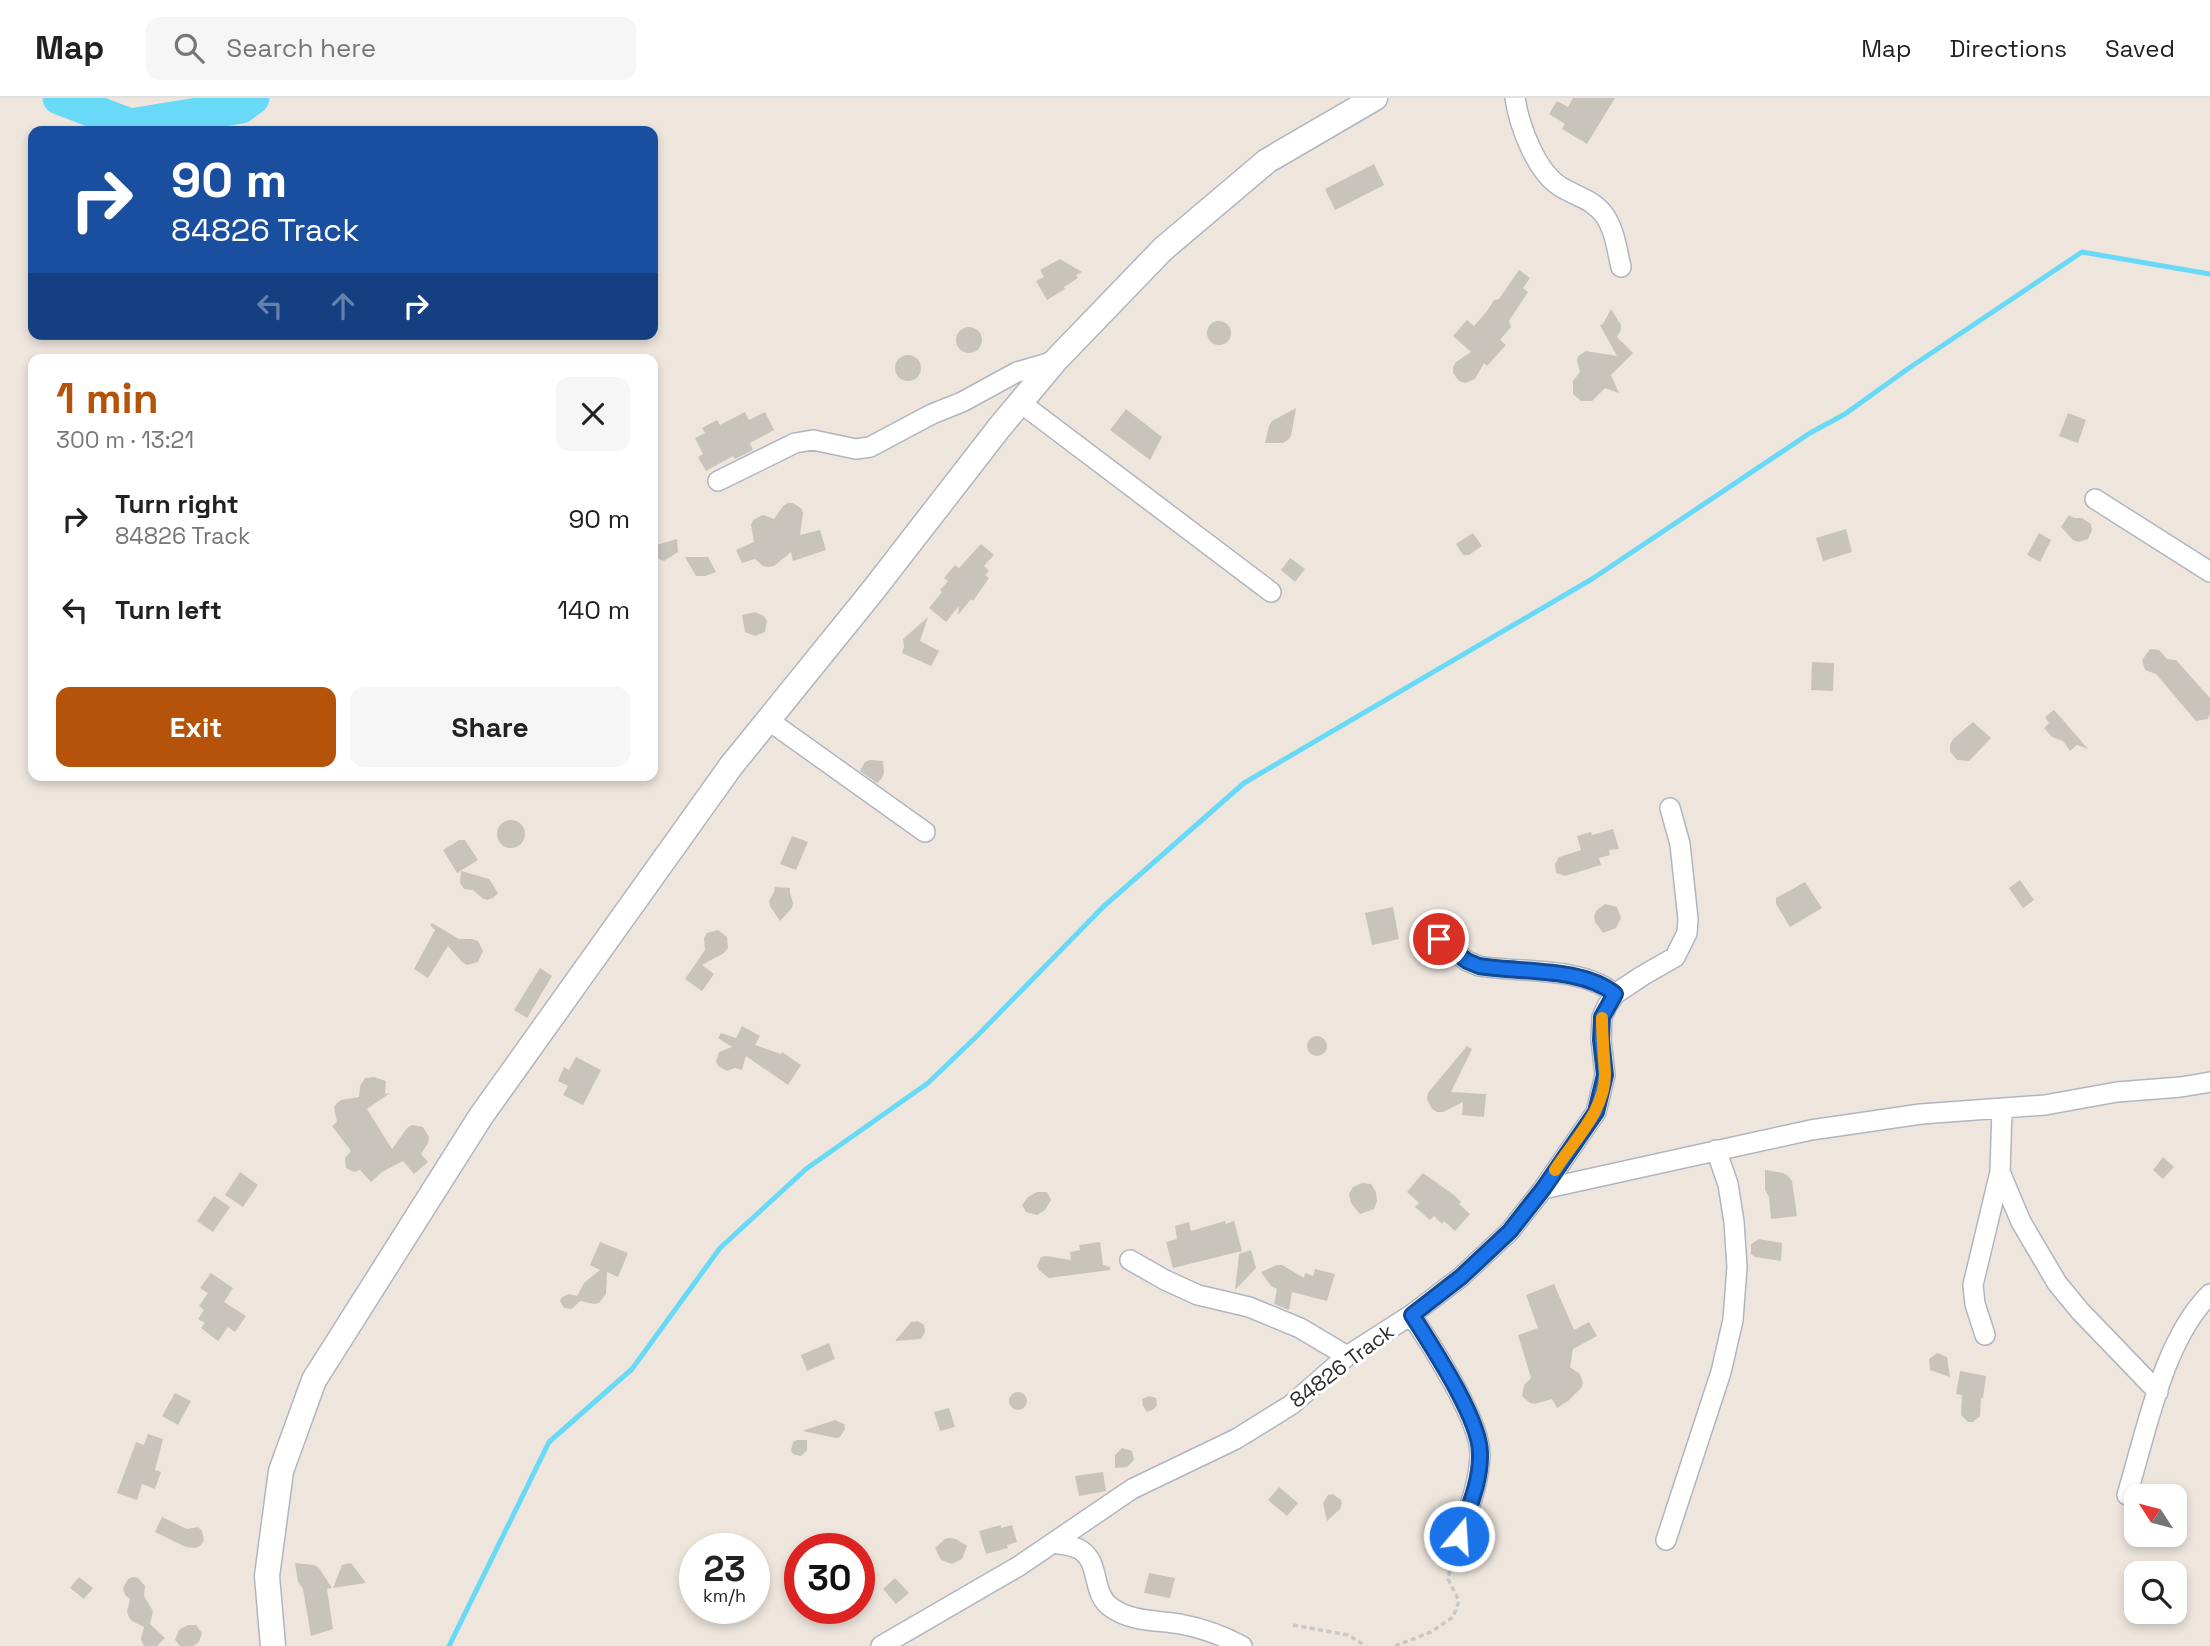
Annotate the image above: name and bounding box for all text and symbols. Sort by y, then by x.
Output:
search box [146,17,636,80]
text: Map [35,27,104,69]
icon: search [170,29,208,67]
text: Search here [226,31,376,65]
text: Map [1861,33,1911,64]
text: Directions [1949,33,2067,64]
text: Saved [2105,33,2175,64]
text: 90 m [171,149,287,211]
icon: right [56,154,147,245]
text: 84826 Track [171,210,359,250]
icon: left [251,287,289,325]
icon: ahead [324,287,362,325]
icon: right [397,287,435,325]
text: 1 min [56,372,159,425]
button: close [556,377,630,451]
text: 300 m · 13:21 [56,425,194,455]
text: Turn right [115,487,239,521]
icon: right [56,500,94,538]
text: 90 m [568,502,630,536]
text: 84826 Track [115,521,250,551]
icon: left [56,591,94,629]
text: Turn left [115,593,222,627]
text: 140 m [557,593,630,627]
button: Exit [56,687,336,767]
button: Share [350,687,630,767]
pin [1409,909,1469,969]
icon: arrive [1420,920,1458,958]
street label: 84826 Track [1284,1318,1399,1414]
north arrow [2124,1484,2188,1547]
map controls [2124,1484,2187,1624]
position arrow [1422,1499,1496,1573]
speed limit sign: 30 [784,1533,875,1624]
text: 23 [703,1547,746,1591]
button: search [2124,1561,2187,1624]
text: km/h [703,1584,746,1607]

